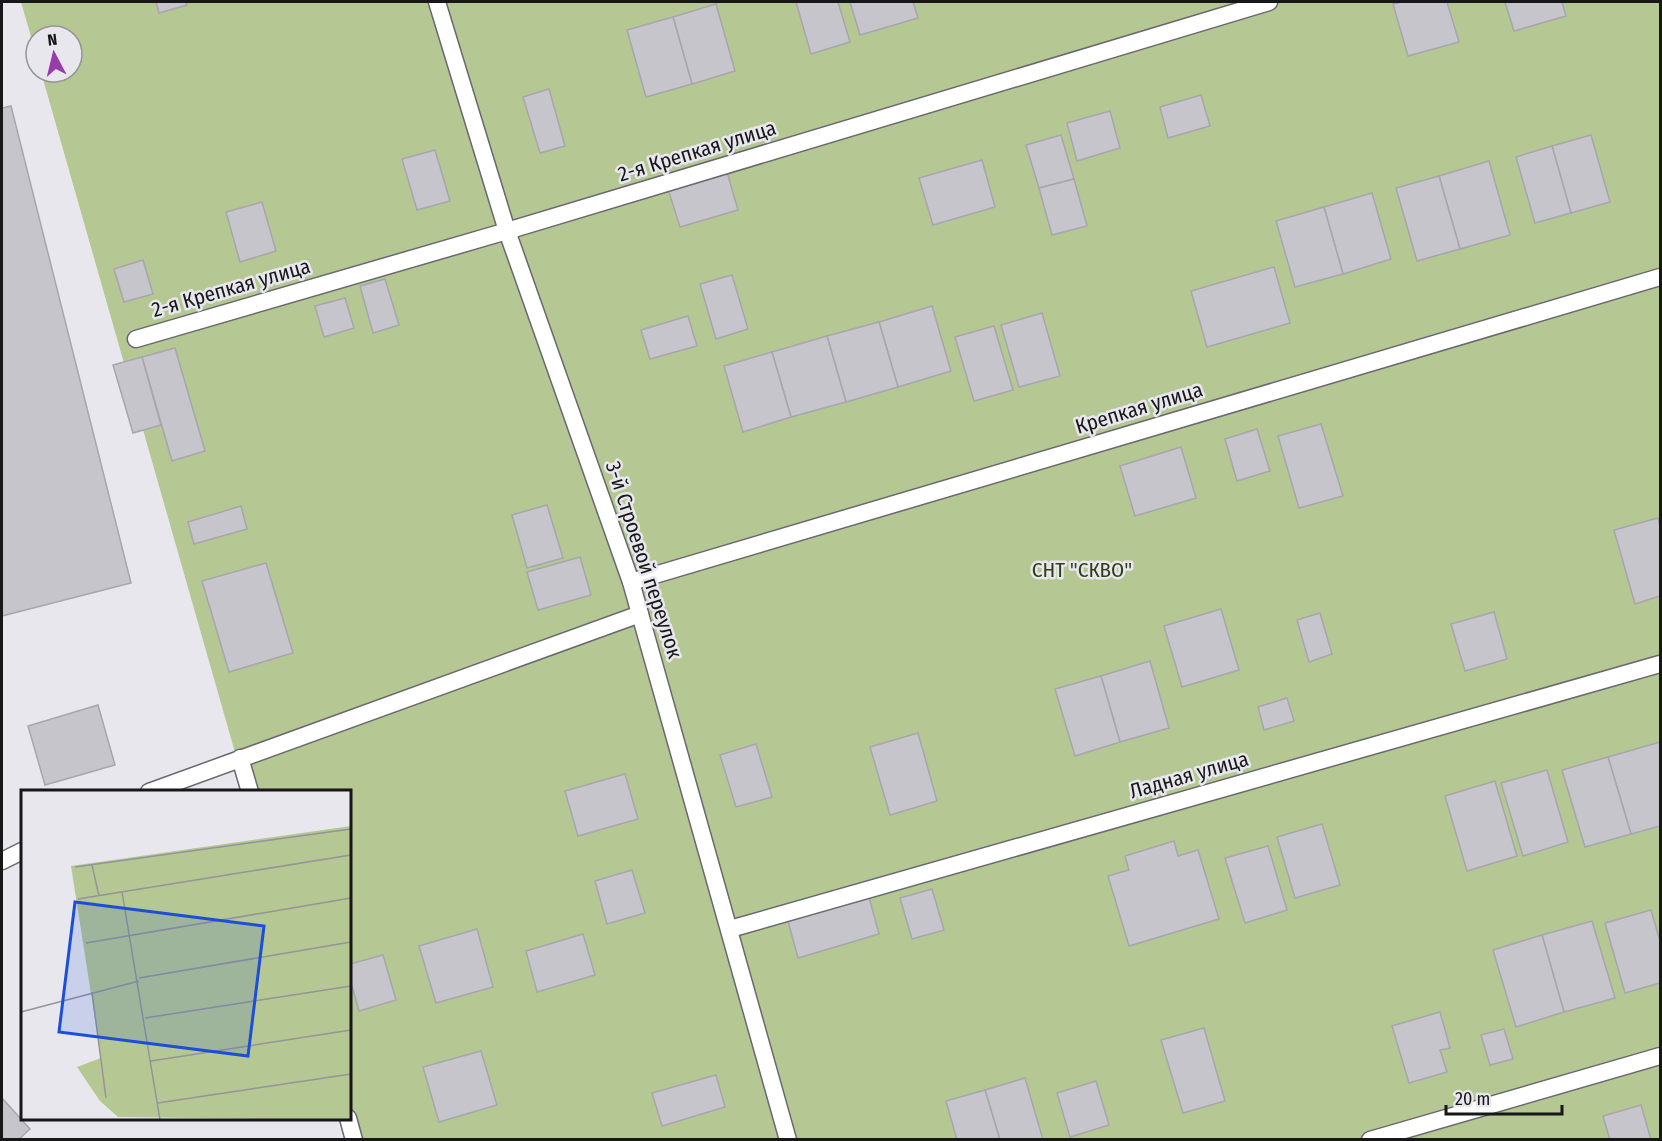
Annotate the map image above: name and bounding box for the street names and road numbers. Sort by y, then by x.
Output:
street label: 2-я Крепкая улица [615,115,779,187]
street label: 2-я Крепкая улица [149,253,313,323]
street label: Крепкая улица [1072,376,1206,440]
street label: 3-й Строевой переулок [600,458,688,662]
street label: Ладная улица [1126,746,1252,804]

